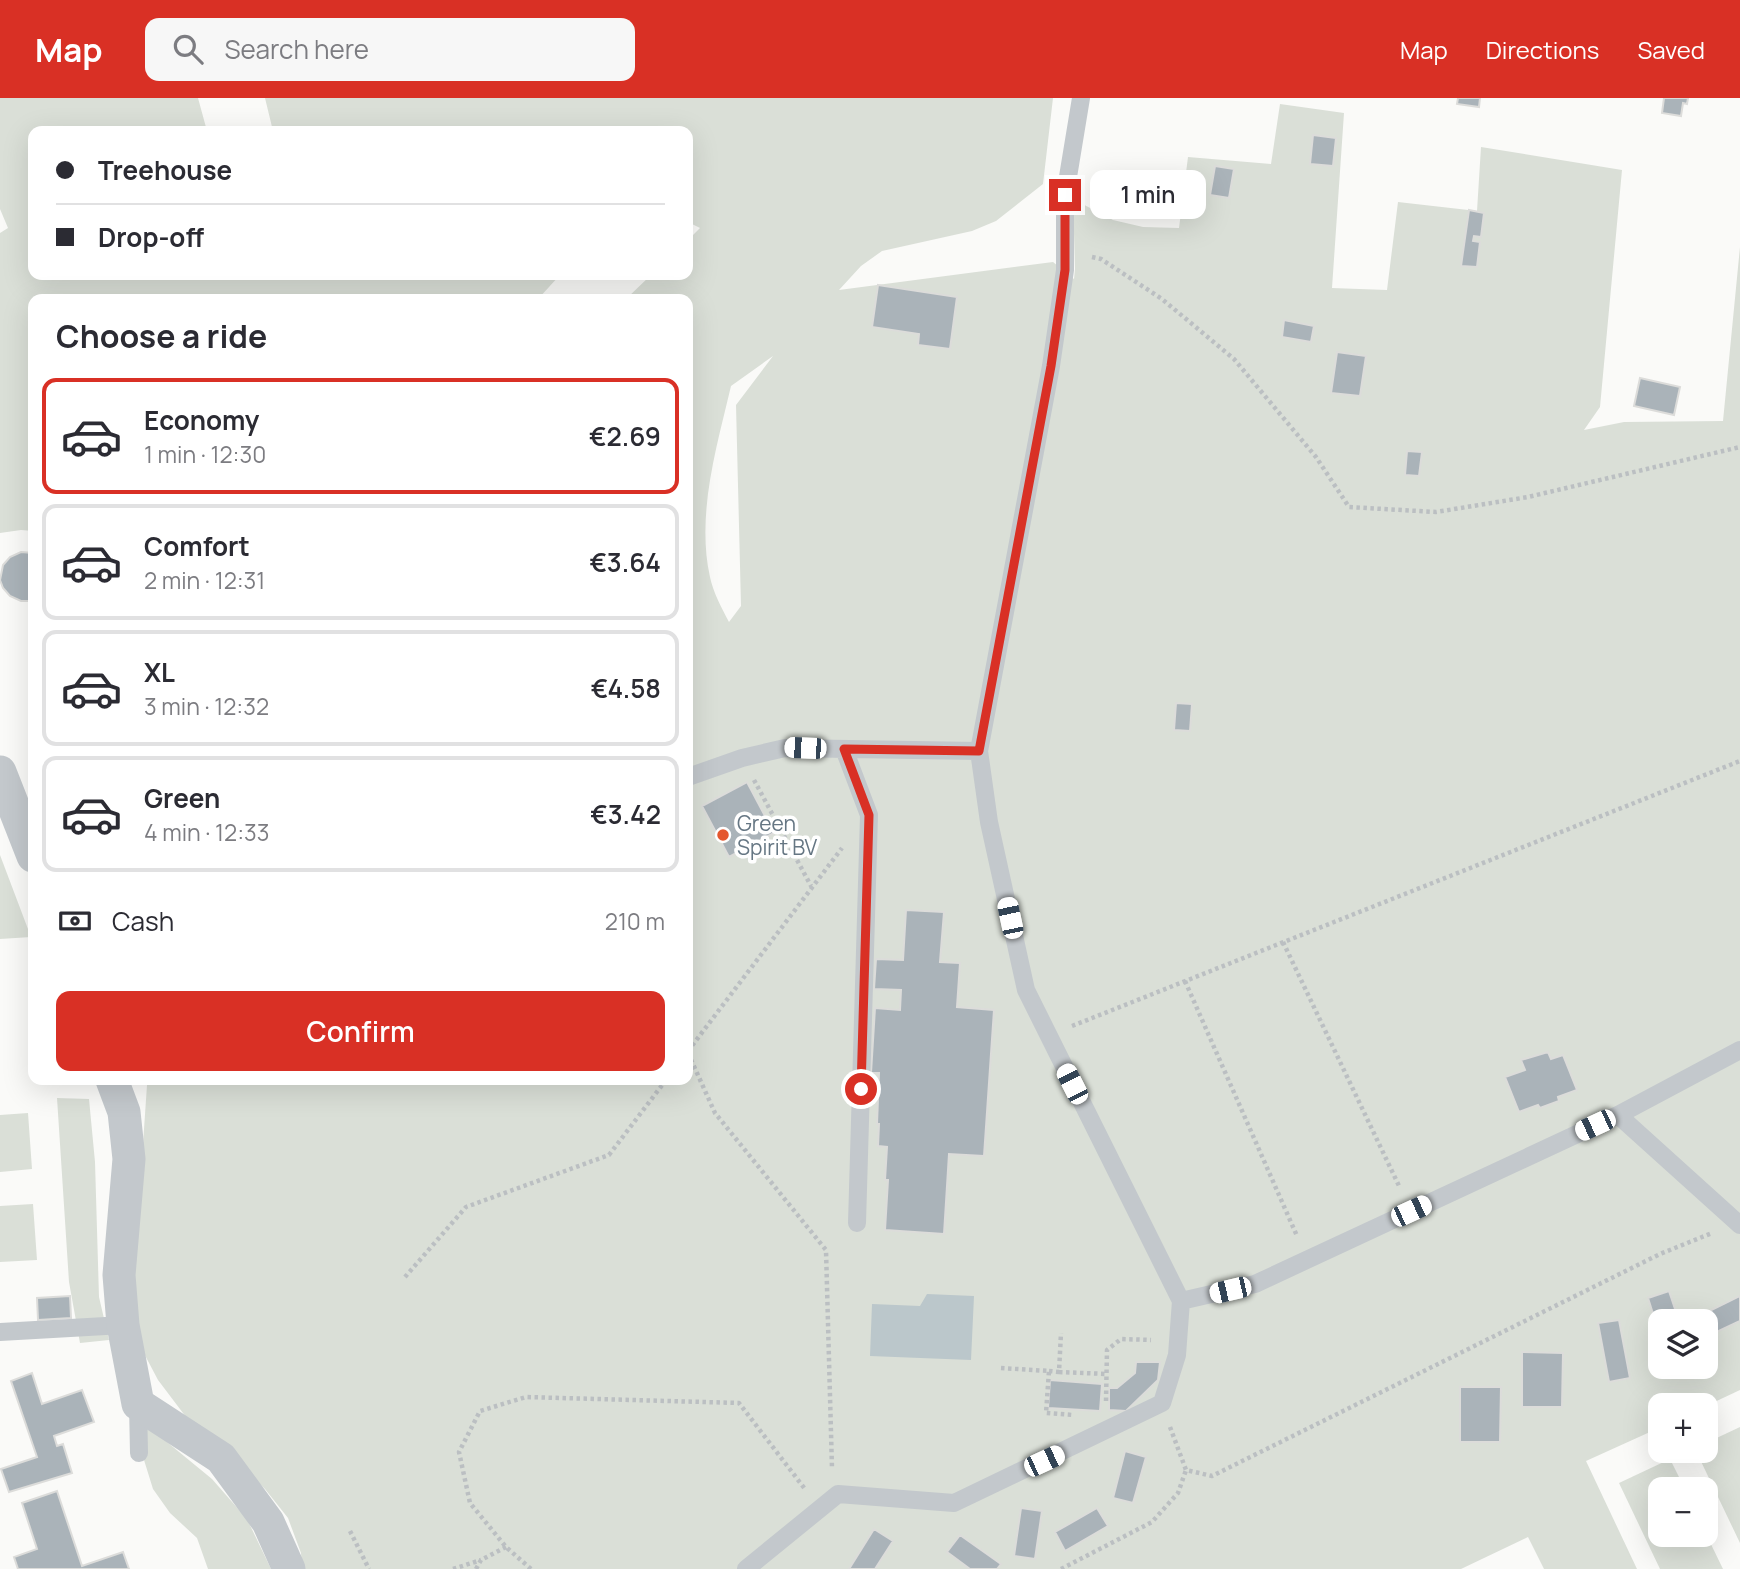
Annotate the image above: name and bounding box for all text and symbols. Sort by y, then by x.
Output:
search box [145,18,635,81]
text: Map [35,27,103,72]
icon: search [169,30,207,68]
text: Search here [225,31,369,67]
text: Map [1400,33,1448,66]
text: Directions [1486,33,1599,66]
text: Saved [1637,33,1705,66]
text: Treehouse [98,152,232,188]
callout: 1 min [1090,170,1205,220]
text: 1 min [1121,178,1175,210]
route end [1049,179,1081,211]
text: Drop-off [98,219,204,255]
text: Choose a ride [56,314,267,358]
text: Economy [144,402,259,438]
icon: car [60,405,123,468]
text: €2.69 [589,418,661,454]
text: 1 min · 12:30 [144,438,266,470]
text: Comfort [144,528,250,564]
icon: car [60,531,123,594]
text: €3.64 [589,544,661,580]
text: 2 min · 12:31 [144,564,265,596]
text: XL [144,654,175,690]
icon: car [60,657,123,720]
text: €4.58 [591,670,661,706]
text: 3 min · 12:32 [144,690,269,722]
car [784,737,827,759]
text: Green [144,780,220,816]
icon: car [60,783,123,846]
text: €3.42 [590,796,661,832]
place label: Green Spirit BV [737,809,818,861]
text: 4 min · 12:33 [144,816,270,848]
marker: Green Spirit BV [715,827,731,843]
car [996,895,1025,941]
icon: cash [56,902,94,940]
text: Cash [112,903,174,939]
text: 210 m [605,905,665,937]
button: Confirm [56,991,665,1071]
car [1054,1061,1091,1107]
route start [845,1073,877,1105]
car [1572,1107,1619,1143]
car [1388,1193,1435,1229]
car [1208,1275,1253,1305]
map controls [1648,1309,1718,1547]
button: layers [1648,1309,1718,1379]
button: + [1648,1393,1718,1463]
car [1021,1443,1068,1479]
button: − [1648,1477,1718,1547]

